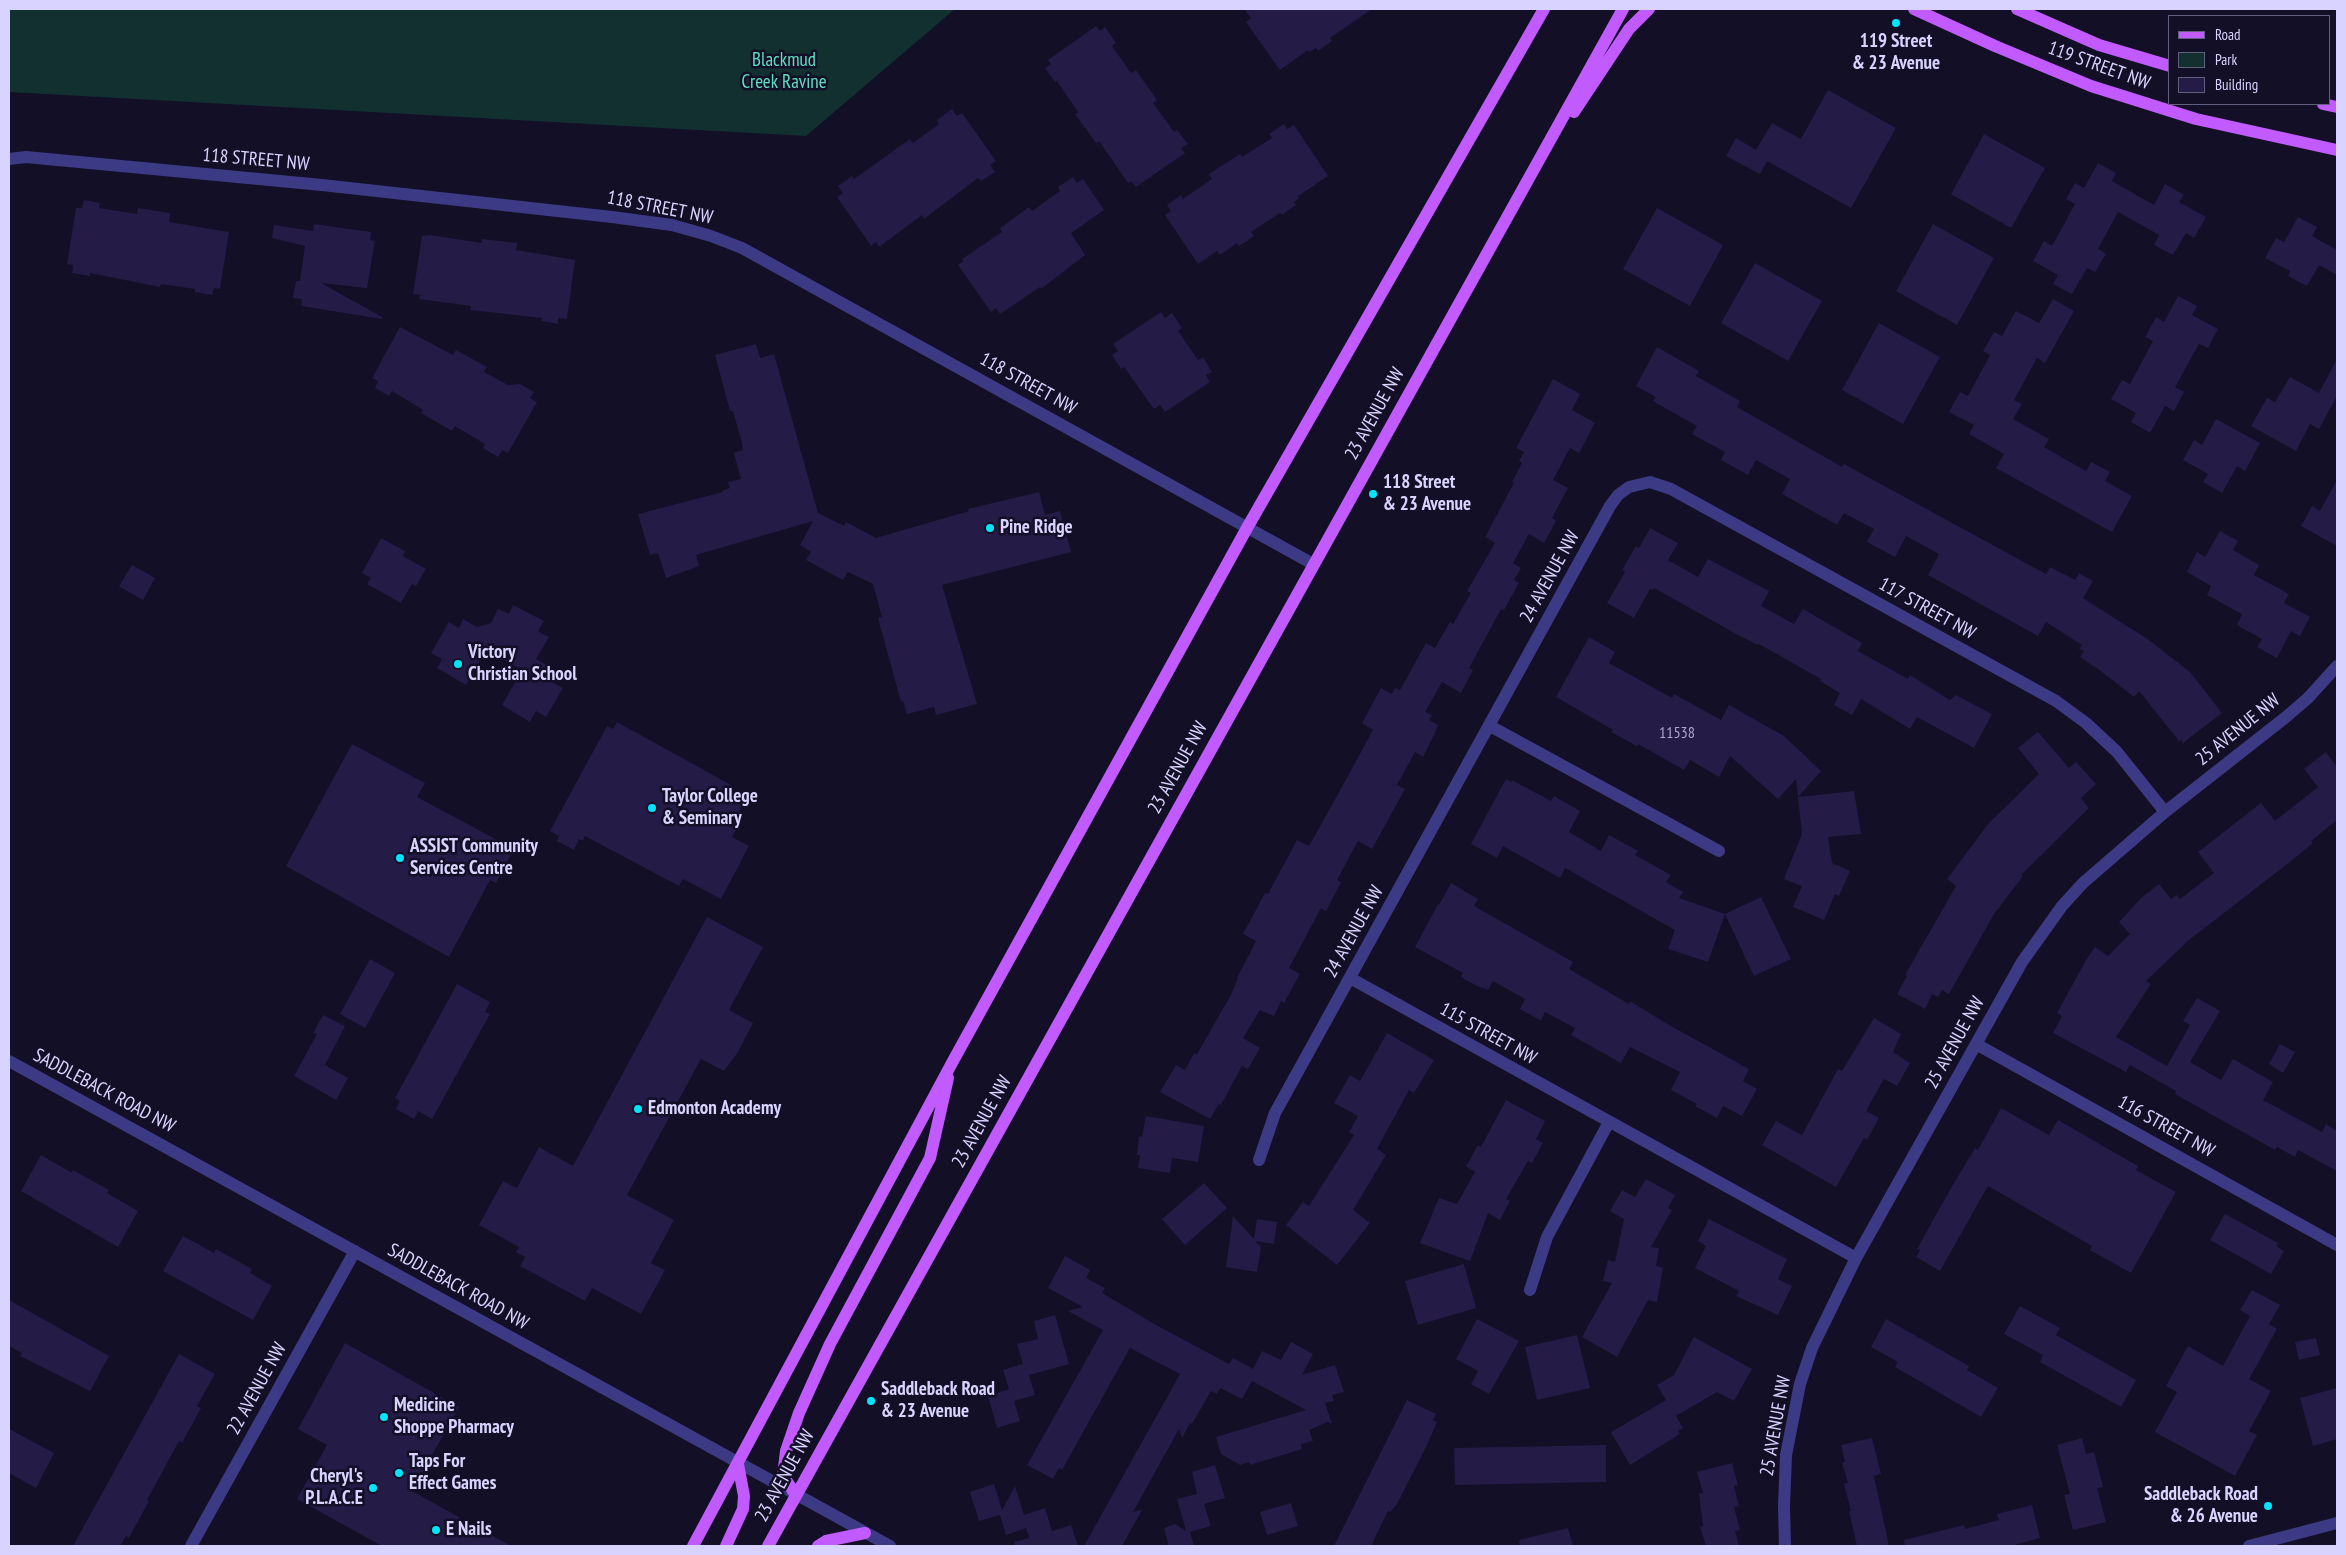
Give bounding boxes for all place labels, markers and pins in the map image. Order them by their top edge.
marker: 119 Street & 23 Avenue [1890,17,1902,29]
place label: 119 Street & 23 Avenue [1852,31,1940,75]
place label: 118 Street & 23 Avenue [1383,472,1471,516]
marker: 118 Street & 23 Avenue [1367,488,1379,500]
place label: Pine Ridge [1000,517,1073,539]
marker: Pine Ridge [984,522,996,534]
place label: Victory Christian School [468,642,577,686]
marker: Victory Christian School [452,658,464,670]
place label: Taylor College & Seminary [662,786,758,830]
marker: Taylor College & Seminary [646,802,658,814]
place label: ASSIST Community Services Centre [410,836,538,880]
marker: ASSIST Community Services Centre [394,852,406,864]
place label: Edmonton Academy [648,1098,781,1120]
marker: Edmonton Academy [632,1103,644,1115]
place label: Saddleback Road & 23 Avenue [881,1379,995,1423]
place label: Medicine Shoppe Pharmacy [394,1395,514,1439]
marker: Saddleback Road & 23 Avenue [865,1395,877,1407]
marker: Medicine Shoppe Pharmacy [378,1411,390,1423]
place label: Taps For Effect Games [409,1451,496,1495]
place label: Cheryl's P.L.A.C.E [305,1466,363,1510]
marker: Taps For Effect Games [393,1467,405,1479]
marker: Cheryl's P.L.A.C.E [367,1482,379,1494]
place label: Saddleback Road & 26 Avenue [2144,1484,2258,1528]
marker: Saddleback Road & 26 Avenue [2262,1500,2274,1512]
place label: E Nails [446,1519,492,1541]
marker: E Nails [430,1524,442,1536]

